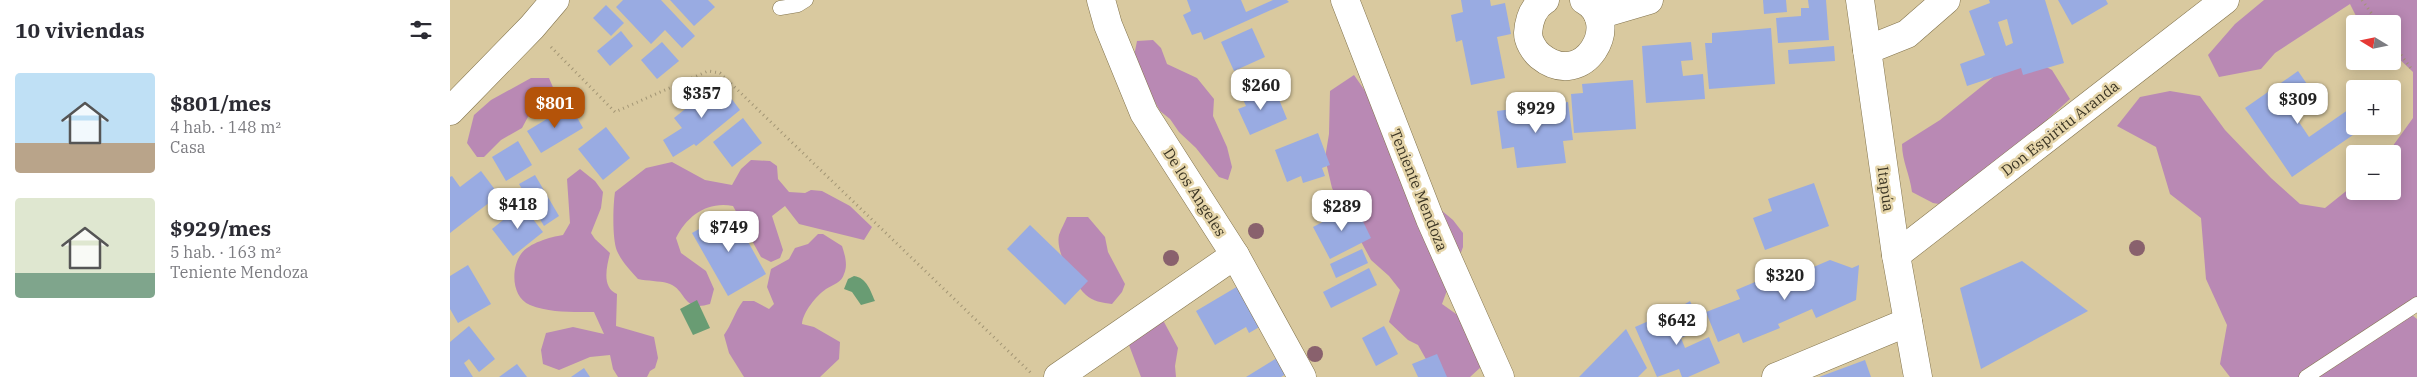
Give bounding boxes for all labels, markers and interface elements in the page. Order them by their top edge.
north arrow [2346,15,2401,70]
map controls [2346,15,2401,200]
text: 10 viviendas [15,16,145,44]
icon: filters [407,16,435,44]
pin: $260 [1231,68,1291,111]
text: $260 [1242,75,1280,95]
pin: $357 [672,76,732,119]
street label: Don Espiritu Aranda [1997,76,2123,180]
button: + [2346,80,2401,135]
pin: $309 [2268,82,2328,125]
text: $357 [683,83,721,103]
pin: $801 [525,86,585,129]
text: $801/mes [170,89,271,117]
text: $309 [2279,89,2317,109]
pin: $929 [1506,92,1566,134]
icon: home [55,93,115,153]
text: $801 [536,93,574,113]
text: $929 [1517,98,1555,118]
text: 4 hab. · 148 m² [170,117,281,137]
street label: Teniente Mendoza [1386,126,1452,254]
text: Casa [170,137,206,157]
street label: De los Angeles [1159,144,1231,240]
button: − [2346,145,2401,200]
street label: Itapúa [1873,165,1899,213]
pin: $418 [488,188,548,230]
pin: $289 [1312,190,1372,232]
text: $418 [499,194,537,214]
text: $289 [1323,196,1361,216]
pin: $749 [699,210,759,253]
text: $929/mes [170,214,271,242]
text: $749 [710,217,748,237]
icon: home [55,218,115,278]
text: 5 hab. · 163 m² [170,242,281,262]
pin: $320 [1755,258,1815,301]
text: Teniente Mendoza [170,262,309,282]
text: $320 [1766,265,1804,285]
pin: $642 [1647,304,1707,346]
text: $642 [1658,310,1696,330]

